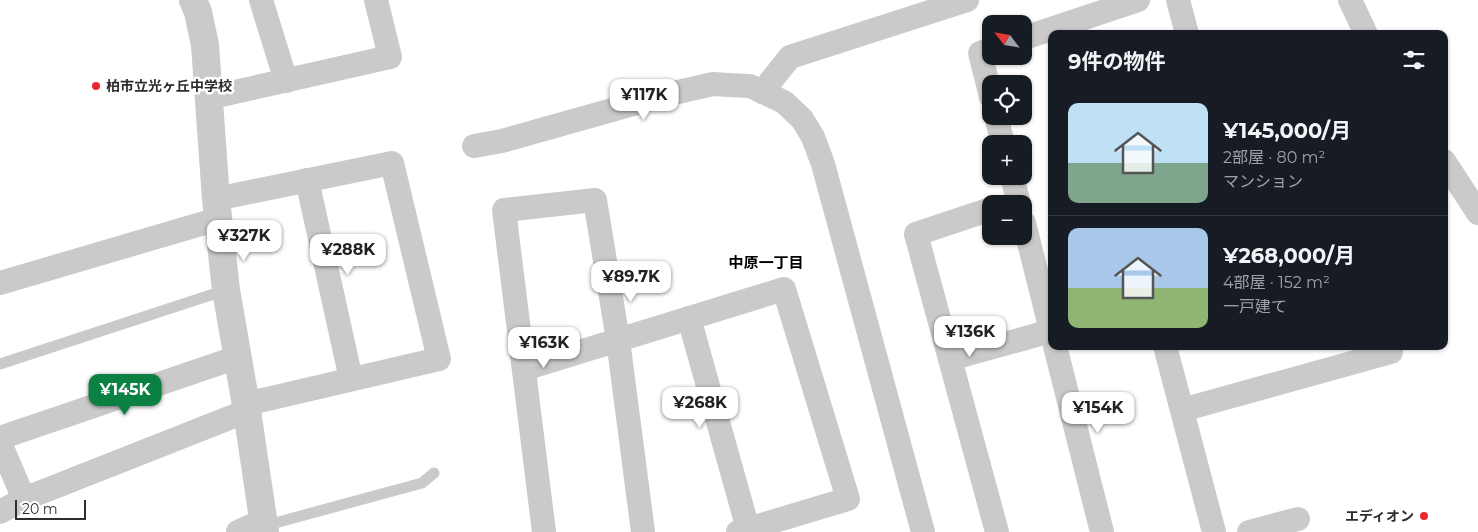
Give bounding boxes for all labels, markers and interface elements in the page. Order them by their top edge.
north arrow [982,15,1032,65]
map controls [982,15,1032,245]
icon: filters [1400,46,1428,74]
text: 9件の物件 [1068,49,1165,74]
button: locate [982,75,1032,125]
place label: 柏市立光ヶ丘中学校 [106,77,232,95]
pin: ¥117K [609,78,679,121]
marker: 柏市立光ヶ丘中学校 [90,80,102,92]
text: ¥117K [621,85,667,104]
text: ¥145,000/月 [1223,118,1351,143]
icon: home [1108,123,1168,183]
button: + [982,135,1032,185]
text: 2部屋 · 80 m² [1223,148,1325,167]
text: マンション [1223,172,1303,191]
button: − [982,195,1032,245]
pin: ¥327K [209,220,279,262]
text: ¥327K [218,226,270,245]
pin: ¥288K [313,234,383,276]
text: ¥288K [321,240,375,259]
text: ¥268,000/月 [1223,243,1355,268]
icon: home [1108,248,1168,308]
district label: 中原一丁目 [728,253,804,272]
pin: ¥89.7K [590,260,672,303]
text: ¥89.7K [602,267,660,286]
text: 4部屋 · 152 m² [1223,273,1330,292]
text: 一戸建て [1223,297,1287,316]
pin: ¥136K [935,316,1005,358]
text: ¥136K [945,322,995,341]
pin: ¥163K [509,326,579,369]
text: ¥163K [519,333,569,352]
pin: ¥145K [90,374,160,416]
text: ¥145K [100,380,150,399]
pin: ¥268K [665,386,735,429]
pin: ¥154K [1063,392,1133,434]
text: ¥268K [673,393,727,412]
text: ¥154K [1073,398,1123,417]
scale bar [15,497,86,520]
text: 20 m [22,500,58,518]
place label: エディオン [1345,507,1414,525]
marker: エディオン [1418,510,1430,522]

